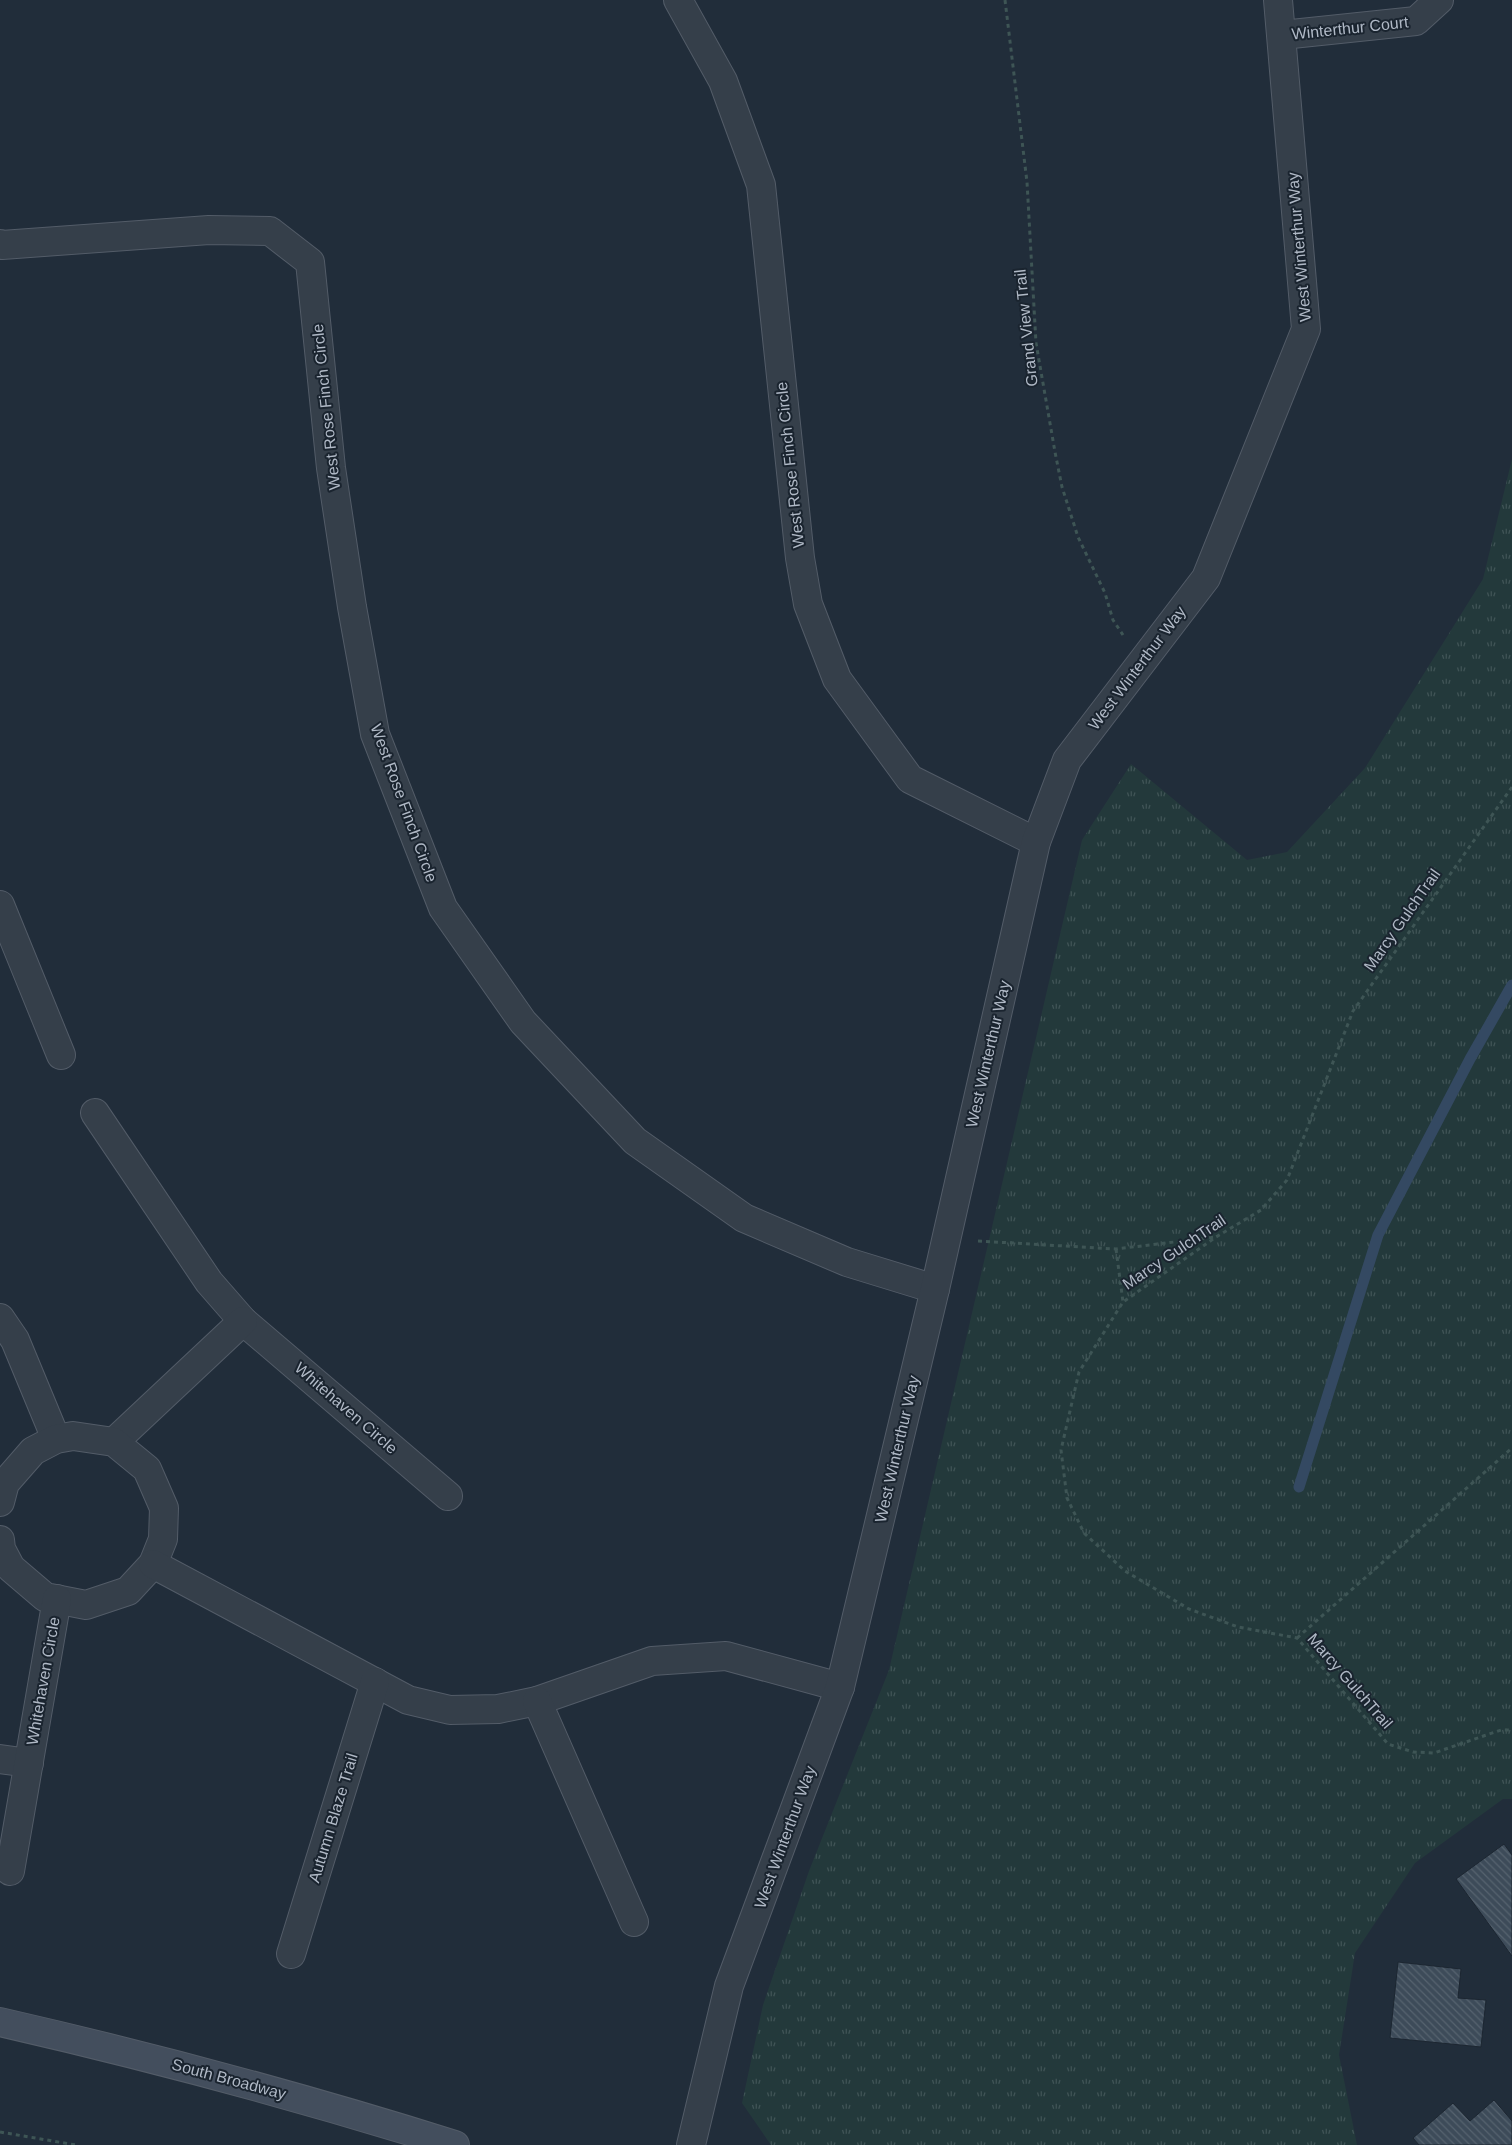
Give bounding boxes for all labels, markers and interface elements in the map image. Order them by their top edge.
street label: Winterthur Court [1291,13,1410,43]
street label: West Winterthur Way [1284,171,1314,323]
street label: Grand View Trail [1011,268,1041,388]
street label: West Rose Finch Circle [309,323,343,491]
street label: West Rose Finch Circle [773,381,807,549]
street label: West Winterthur Way [1085,603,1189,733]
street label: West Rose Finch Circle [367,722,441,884]
street label: Marcy GulchTrail [1361,866,1443,974]
street label: West Winterthur Way [963,979,1013,1129]
street label: Marcy GulchTrail [1119,1211,1229,1293]
street label: Whitehaven Circle [291,1359,401,1457]
street label: West Winterthur Way [872,1374,922,1524]
street label: Whitehaven Circle [23,1615,63,1746]
street label: Marcy GulchTrail [1304,1630,1396,1732]
street label: Autumn Blaze Trail [305,1751,361,1885]
street label: West Winterthur Way [751,1763,819,1911]
street label: South Broadway [170,2056,288,2102]

